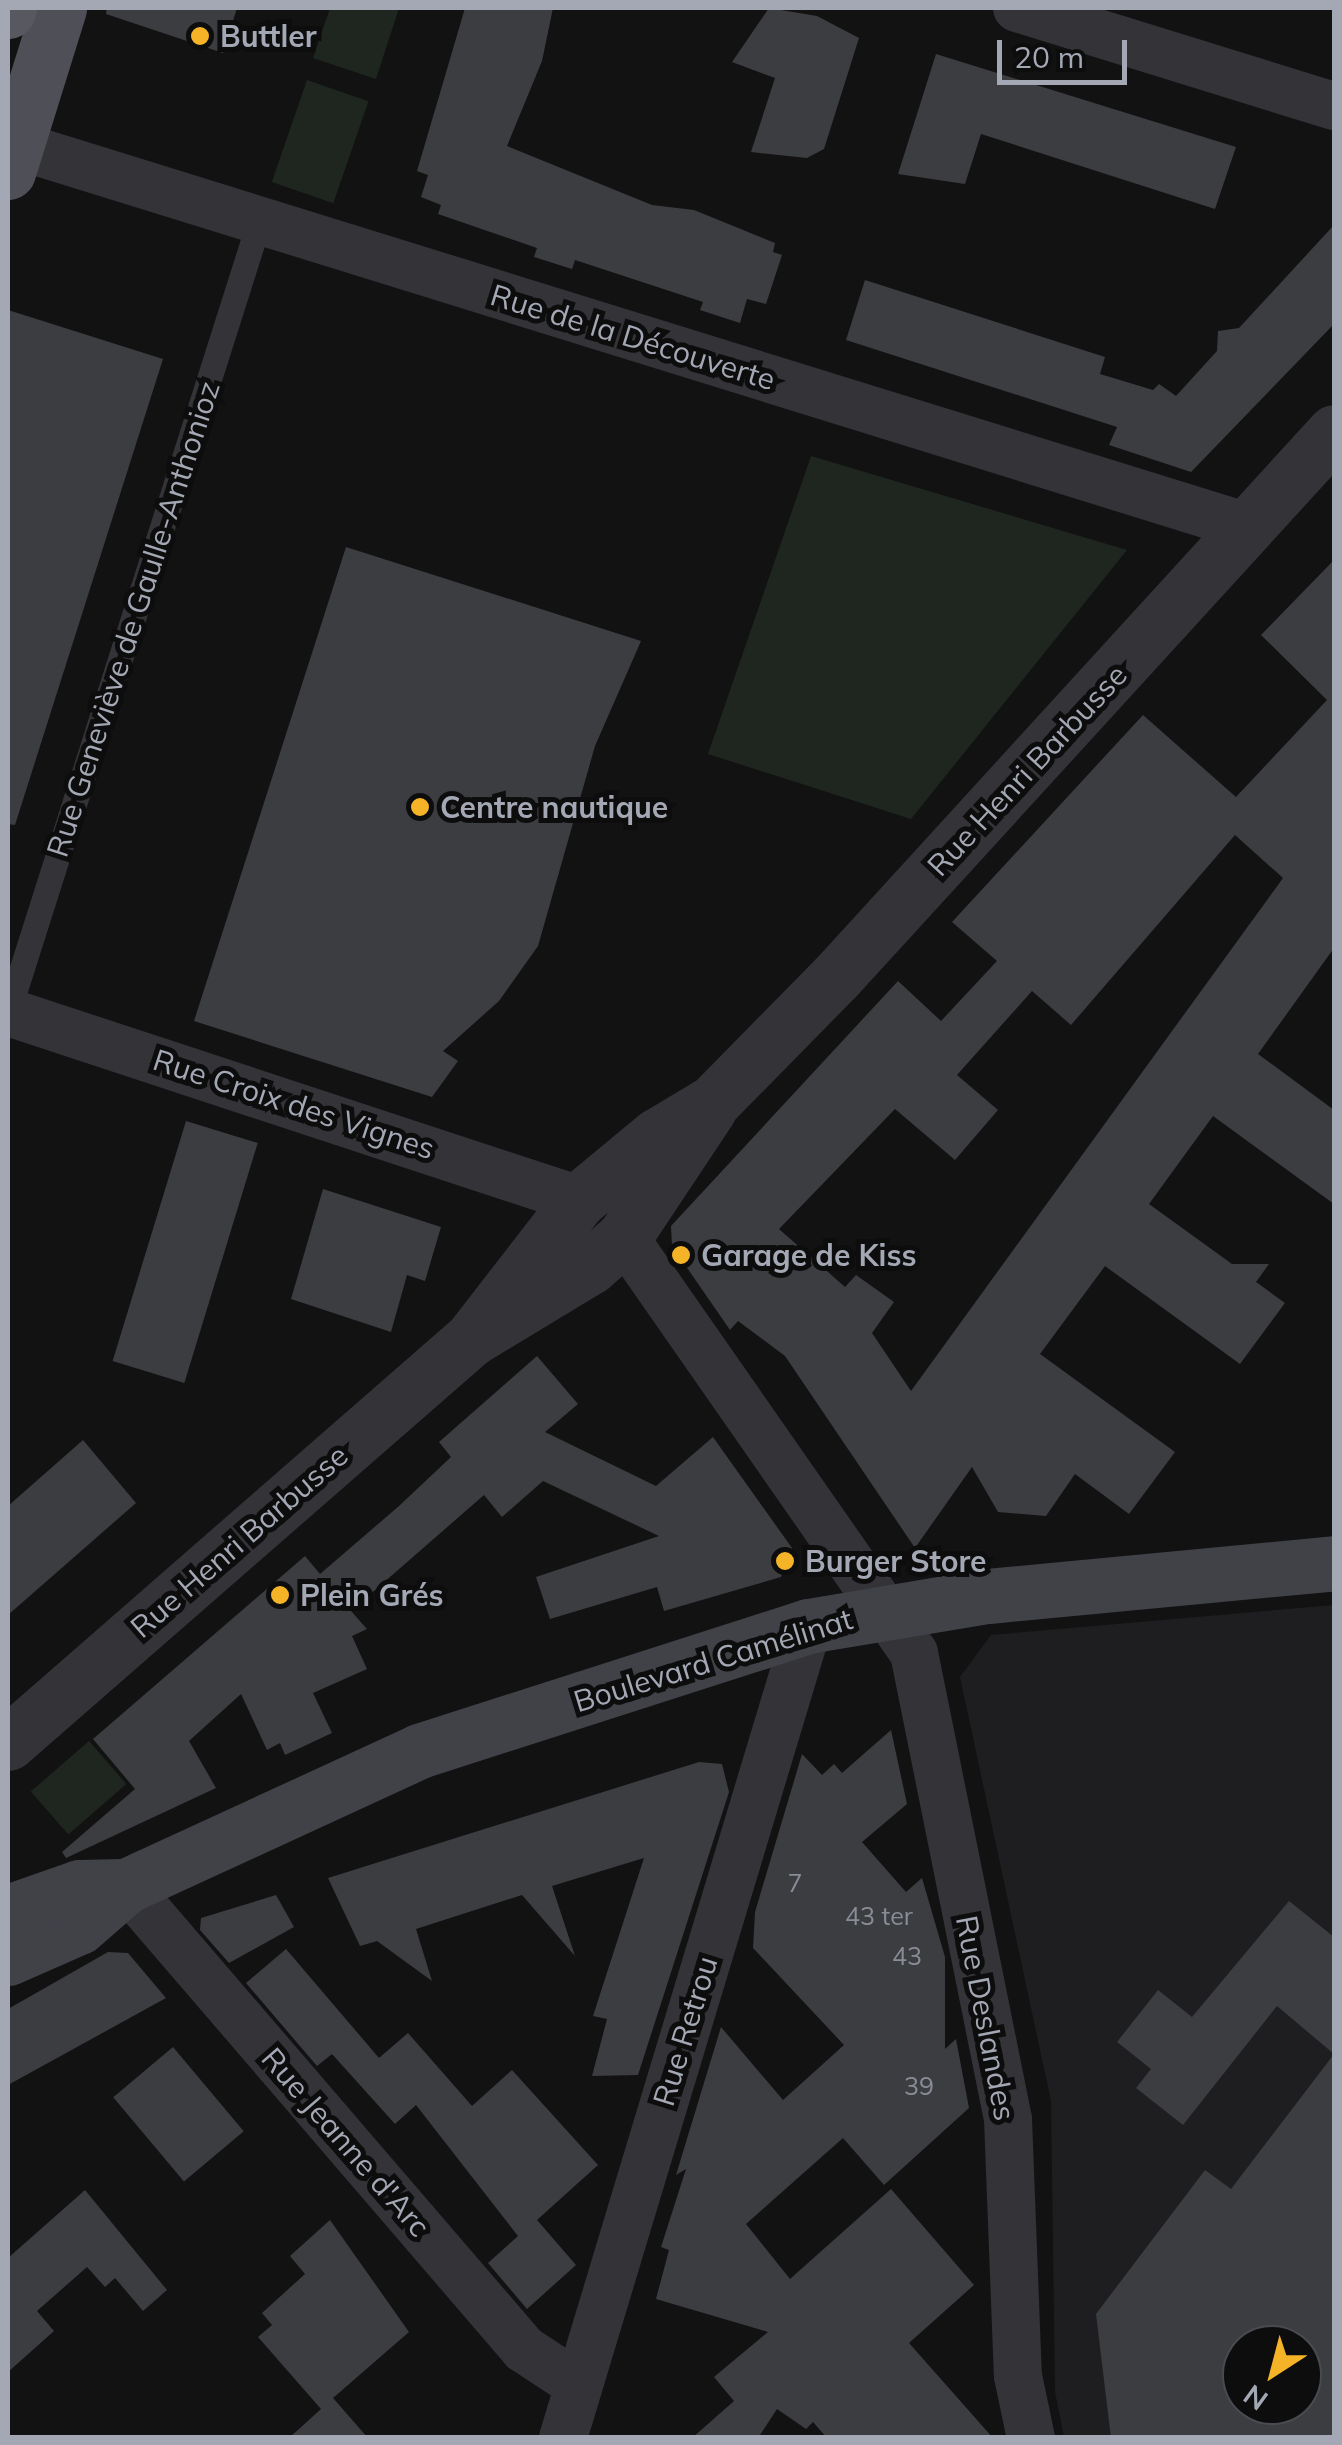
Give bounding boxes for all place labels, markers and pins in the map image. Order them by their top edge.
place label: Buttler [220,18,317,54]
marker: Buttler [189,25,211,47]
place label: Centre nautique [440,789,668,825]
marker: Centre nautique [409,796,431,818]
place label: Garage de Kiss [701,1237,916,1273]
marker: Garage de Kiss [670,1244,692,1266]
place label: Burger Store [805,1543,986,1579]
marker: Burger Store [774,1550,796,1572]
place label: Plein Grés [300,1577,444,1613]
marker: Plein Grés [269,1584,291,1606]

